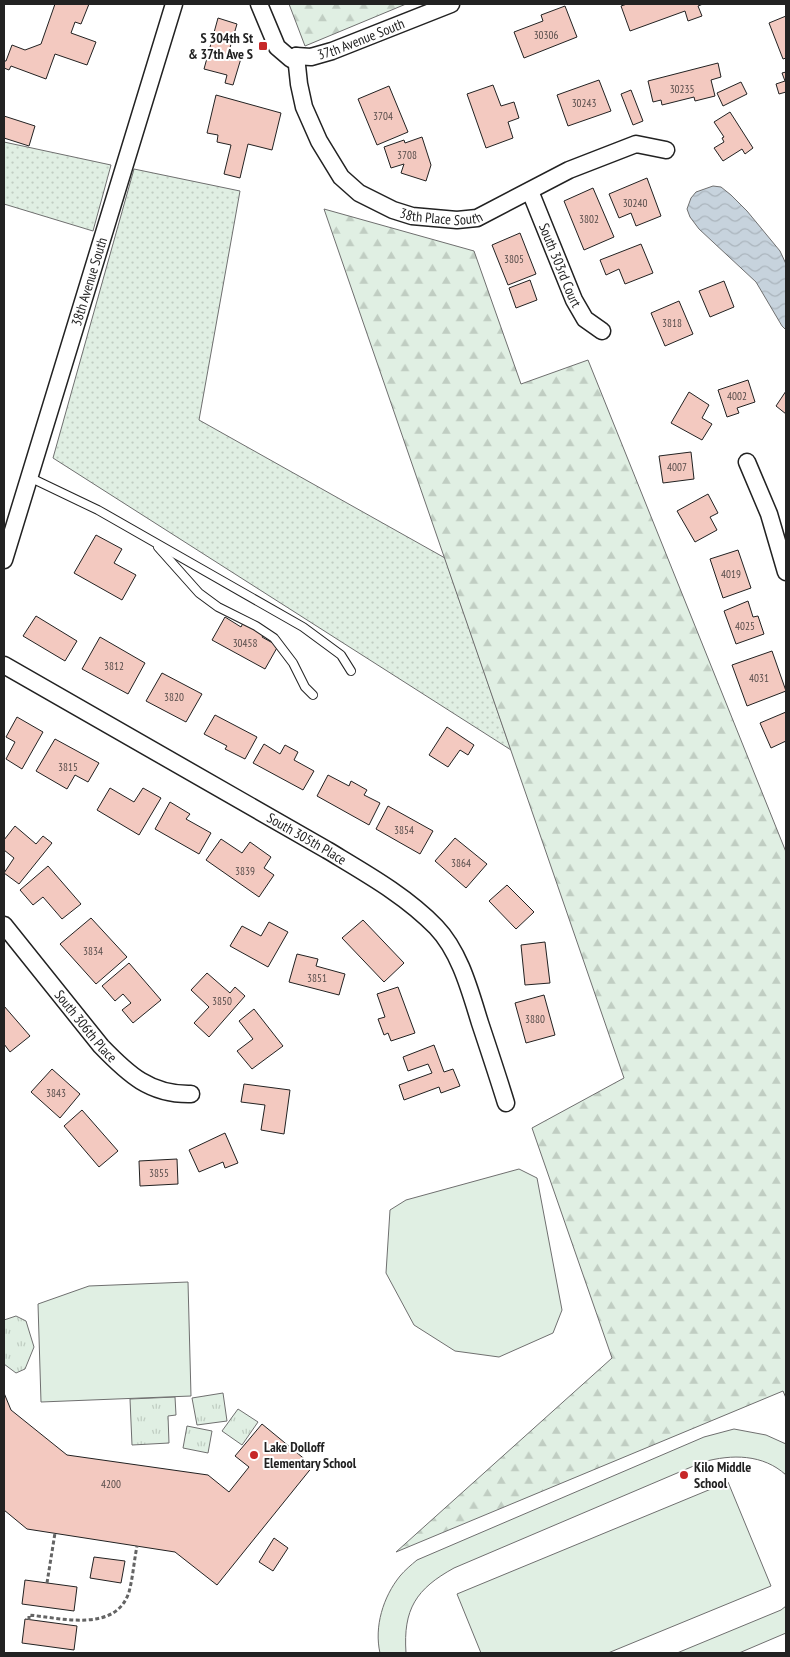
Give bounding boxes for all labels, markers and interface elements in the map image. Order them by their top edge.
street label: 37th Avenue South [315,14,407,64]
house number: 30306 [534,28,558,42]
place label: S 304th St & 37th Ave S [188,29,253,63]
marker: S 304th St & 37th Ave S [257,40,269,52]
house number: 30235 [670,82,694,96]
house number: 30243 [572,96,596,110]
house number: 3704 [373,109,393,123]
house number: 3708 [397,148,417,162]
house number: 30240 [623,196,647,210]
street label: 38th Place South [398,204,486,229]
house number: 3802 [579,212,599,226]
street label: South 303rd Court [535,220,585,311]
street label: 38th Avenue South [67,235,111,328]
house number: 3805 [504,252,524,266]
house number: 3818 [662,316,682,330]
house number: 4002 [727,389,747,403]
house number: 4007 [667,460,687,474]
house number: 4019 [721,567,741,581]
house number: 4025 [735,619,755,633]
house number: 30458 [233,636,257,650]
house number: 3812 [104,659,124,673]
house number: 4031 [749,671,769,685]
house number: 3820 [164,690,184,704]
house number: 3815 [58,760,78,774]
street label: South 305th Place [264,809,350,869]
house number: 3854 [394,823,414,837]
house number: 3864 [451,856,471,870]
house number: 3839 [235,864,255,878]
house number: 3834 [83,944,103,958]
house number: 3851 [307,971,327,985]
street label: South 306th Place [51,986,121,1066]
house number: 3850 [212,994,232,1008]
house number: 3880 [525,1012,545,1026]
house number: 3843 [46,1086,66,1100]
house number: 3855 [149,1166,169,1180]
place label: Lake Dolloff Elementary School [264,1438,357,1472]
marker: Lake Dolloff Elementary School [248,1449,260,1461]
place label: Kilo Middle School [694,1458,751,1492]
marker: Kilo Middle School [678,1469,690,1481]
house number: 4200 [101,1477,121,1491]

